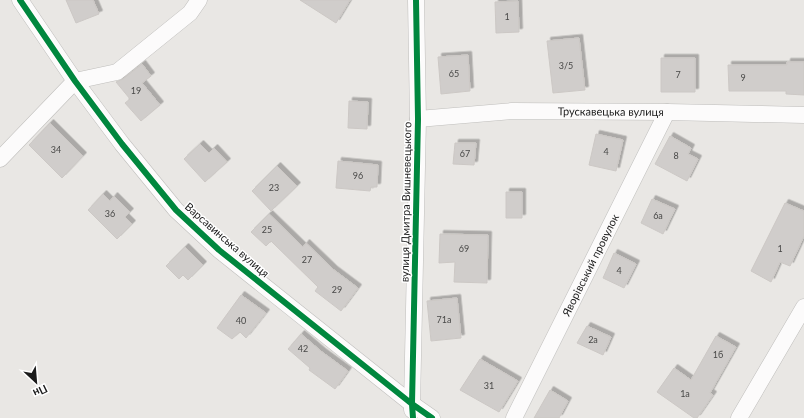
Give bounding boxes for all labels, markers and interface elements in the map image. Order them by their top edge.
house number: 1 [504,11,510,22]
house number: 3/5 [559,60,573,71]
house number: 65 [449,68,459,79]
house number: 7 [675,69,681,80]
house number: 9 [740,72,746,83]
house number: 19 [131,85,141,96]
street label: Трускавецька вулиця [558,104,664,118]
street label: вулиця Дмитра Вишневецького [398,122,413,282]
house number: 34 [51,144,61,155]
house number: 4 [603,146,609,157]
house number: 67 [460,148,470,159]
house number: 8 [673,150,679,161]
house number: 96 [353,170,363,181]
house number: 23 [269,182,279,193]
street label: Варсавинська вулиця [183,200,272,280]
house number: 36 [105,208,115,219]
house number: 6а [653,210,663,221]
street label: Яворівський провулок [559,211,621,319]
house number: 25 [262,224,272,235]
house number: 69 [459,243,469,254]
house number: 1 [777,243,783,254]
house number: 27 [302,254,312,265]
house number: 4 [616,265,622,276]
house number: 29 [332,284,342,295]
house number: 71а [437,314,451,325]
house number: 40 [236,315,246,326]
house number: 2а [588,334,598,345]
house number: 42 [298,343,308,354]
house number: 1б [713,349,723,360]
north arrow [16,362,56,402]
house number: 31 [484,380,494,391]
text: Пн [31,382,50,400]
house number: 1а [680,388,690,399]

